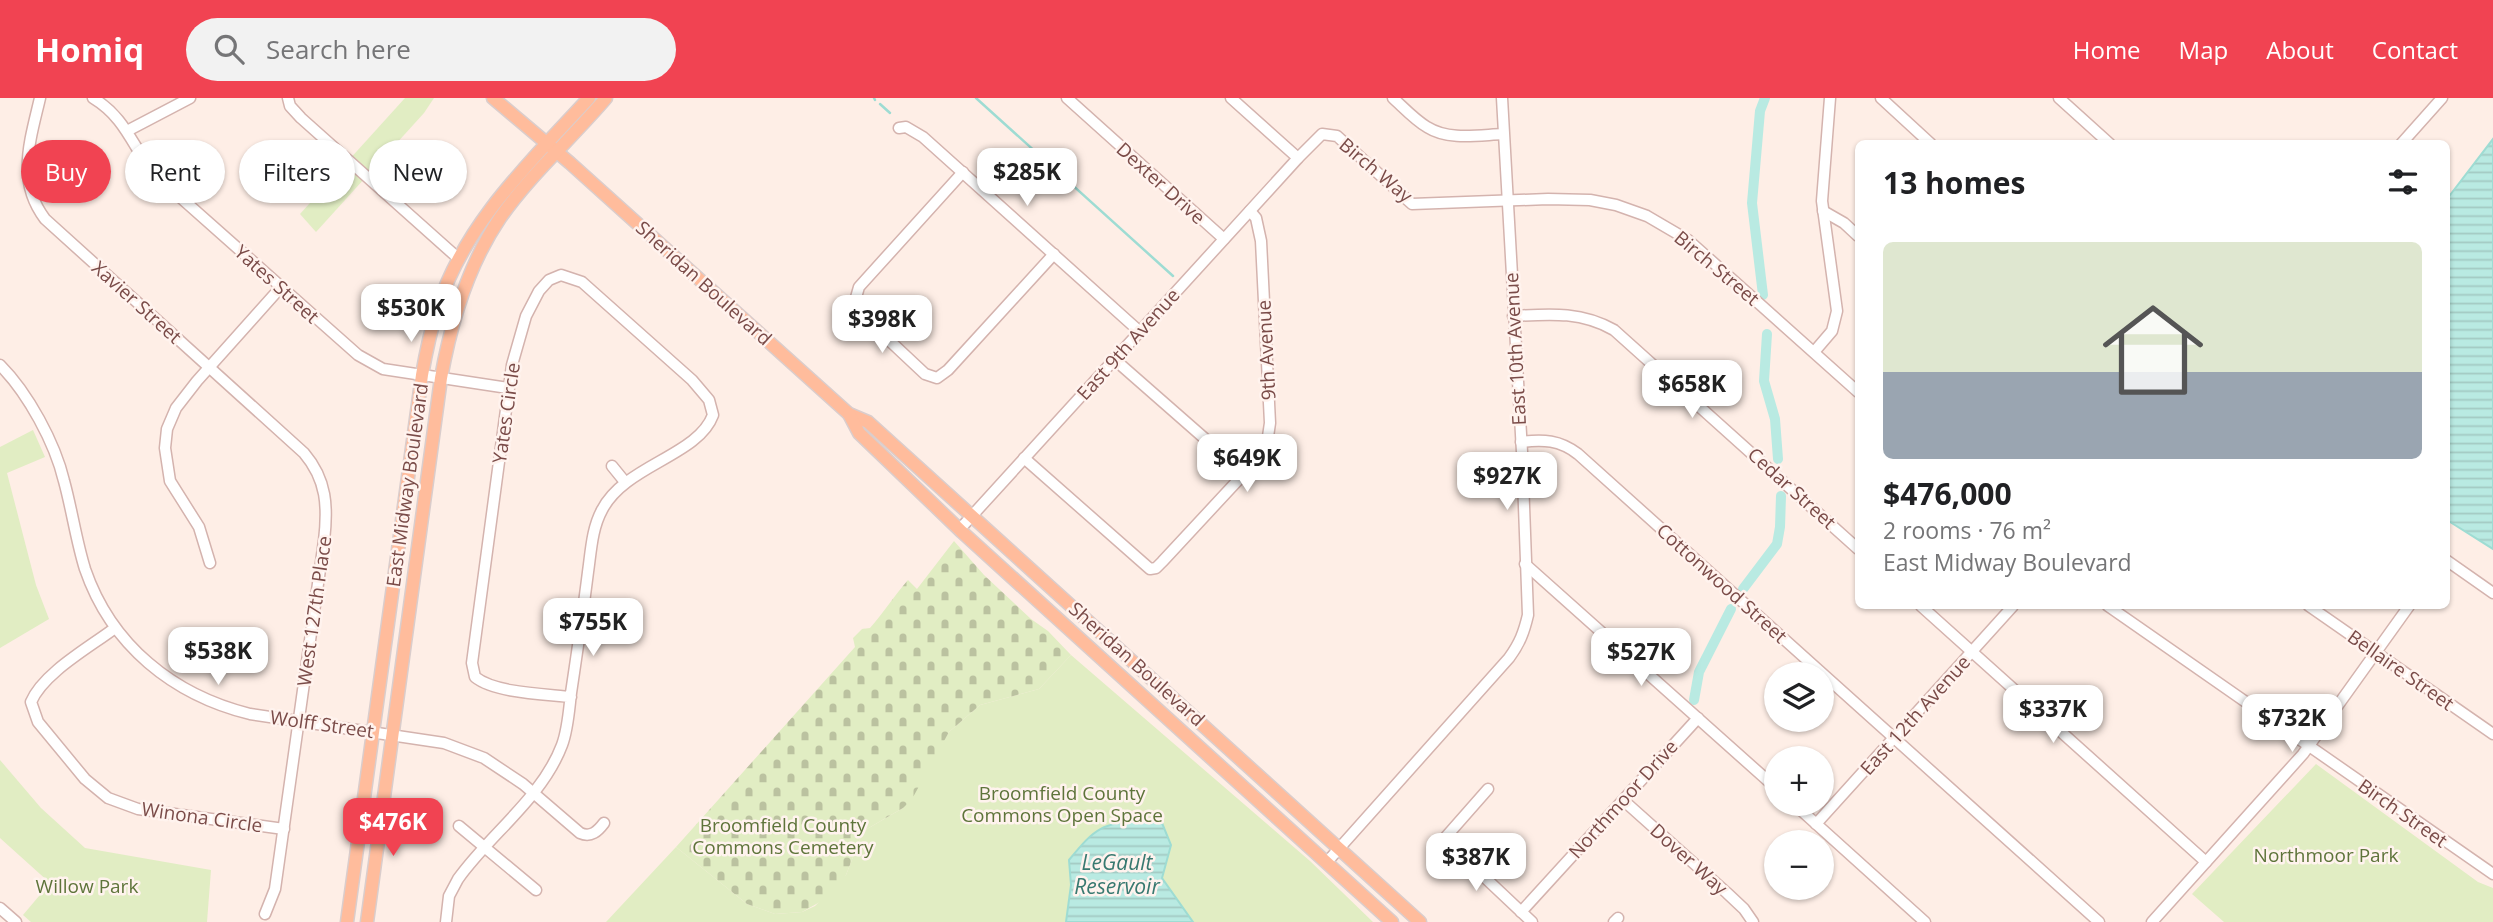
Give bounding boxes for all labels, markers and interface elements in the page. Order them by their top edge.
search box [186,18,676,81]
text: Homiq [35,27,144,72]
icon: search [210,30,248,68]
text: Search here [266,31,411,67]
text: Home [2073,33,2141,66]
text: Map [2179,33,2228,66]
text: About [2266,33,2334,66]
text: Contact [2372,33,2458,66]
street label: Birch Way [1334,132,1418,209]
street label: Dexter Drive [1111,136,1211,230]
chip: Buy [21,140,111,203]
chip: Rent [125,140,225,203]
chip: Filters [239,140,355,203]
chip: New [369,140,467,203]
pin: $285K [978,148,1076,208]
text: $285K [993,155,1061,187]
text: 13 homes [1883,162,2026,203]
icon: filters [2384,163,2422,201]
street label: Sheridan Boulevard [631,215,777,351]
street label: Birch Street [1669,225,1765,311]
street label: Yates Street [229,239,325,329]
street label: Xavier Street [87,255,188,349]
street label: East 10th Avenue [1498,272,1532,426]
street label: East 9th Avenue [1071,282,1185,406]
pin: $530K [362,285,460,344]
icon: home [2090,287,2216,413]
text: $530K [377,291,445,323]
pin: $398K [833,296,931,355]
street label: 9th Avenue [1250,299,1282,401]
text: $398K [848,302,916,334]
pin: $658K [1643,360,1741,420]
street label: Yates Circle [486,361,526,465]
text: $658K [1658,367,1726,399]
street label: East Midway Boulevard [380,381,434,589]
pin: $649K [1198,434,1296,494]
text: $649K [1213,441,1281,473]
street label: Cedar Street [1742,441,1842,535]
pin: $927K [1458,452,1556,512]
text: $927K [1473,459,1541,491]
text: $476,000 [1883,473,2012,514]
text: 2 rooms · 76 m² [1883,514,2051,546]
street label: Cottonwood Street [1651,517,1793,649]
street label: West 127th Place [291,534,337,688]
text: East Midway Boulevard [1883,546,2132,578]
street label: Sheridan Boulevard [1064,596,1210,732]
pin: $755K [544,598,642,658]
text: $755K [559,605,627,637]
street label: Bellaire Street [2343,624,2460,716]
pin: $538K [169,628,267,687]
pin: $527K [1592,628,1690,688]
text: $538K [184,634,252,666]
text: $527K [1607,635,1675,667]
street label: East 12th Avenue [1854,649,1976,781]
map controls [1764,662,1834,900]
button: layers [1764,662,1834,732]
pin: $337K [2004,686,2102,745]
text: $337K [2019,692,2087,724]
pin: $732K [2243,694,2341,754]
text: $732K [2258,701,2326,733]
street label: Wolff Street [268,704,376,744]
street label: Northmoor Drive [1563,734,1683,864]
button: + [1764,746,1834,816]
street label: Birch Street [2353,773,2453,853]
park label: Broomfield County Commons Open Space [961,780,1163,828]
street label: Winona Circle [140,796,264,838]
pin: $476K [344,798,442,858]
text: $476K [359,805,427,837]
park label: Broomfield County Commons Cemetery [692,812,874,860]
street label: Dover Way [1645,817,1734,901]
button: − [1764,830,1834,900]
pin: $387K [1427,834,1525,893]
text: $387K [1442,840,1510,872]
park label: Northmoor Park [2254,842,2398,868]
water label: LeGault Reservoir [1074,848,1160,900]
park label: Willow Park [36,873,138,899]

